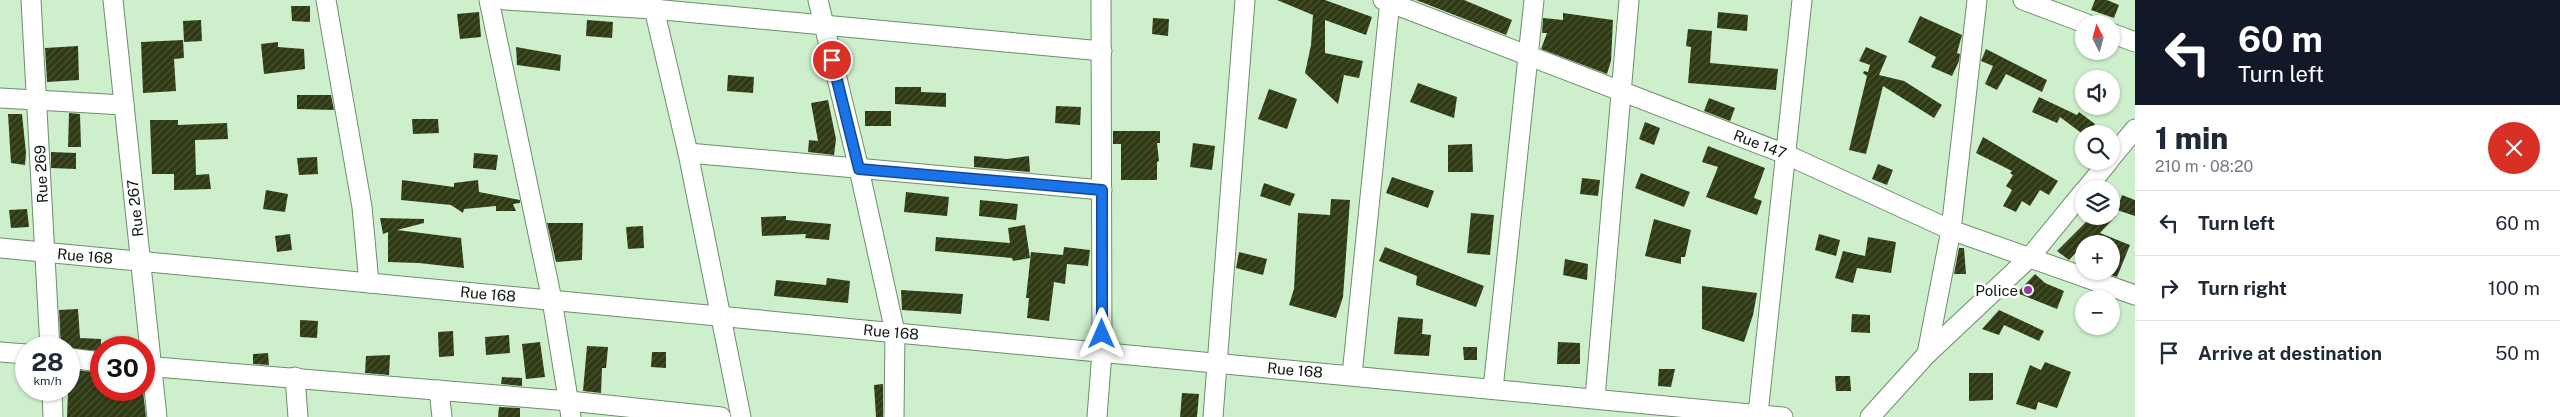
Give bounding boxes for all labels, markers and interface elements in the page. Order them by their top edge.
north arrow [2075,15,2120,60]
map controls [2075,15,2120,335]
text: 60 m [2238,19,2323,60]
icon: left [2155,20,2220,85]
pin [811,39,853,81]
icon: arrive [818,46,846,74]
text: Turn left [2238,61,2324,87]
button: sound [2075,70,2120,115]
text: 1 min [2155,120,2228,156]
button: close [2488,122,2540,174]
button: search [2075,125,2120,170]
street label: Rue 147 [1731,126,1789,162]
street label: Rue 269 [31,144,51,204]
text: 210 m · 08:20 [2155,157,2253,176]
street label: Rue 267 [124,178,146,238]
button: layers [2075,180,2120,225]
icon: left [2155,209,2183,237]
text: Turn left [2198,212,2275,234]
text: 60 m [2496,212,2540,234]
button: + [2075,235,2120,280]
street label: Rue 168 [56,245,114,267]
icon: right [2155,274,2183,302]
text: Turn right [2198,277,2287,299]
text: 100 m [2488,277,2540,299]
place label: Police [1975,282,2018,299]
street label: Rue 168 [459,283,517,305]
marker: Police [2022,284,2034,296]
button: − [2075,290,2120,335]
position arrow [1075,307,1127,359]
street label: Rue 168 [862,321,920,343]
speed limit sign: 30 [90,336,155,401]
icon: arrive [2155,339,2183,367]
text: Arrive at destination [2198,342,2382,364]
text: 50 m [2495,342,2540,364]
text: 28 [31,347,64,377]
street label: Rue 168 [1266,359,1324,381]
text: km/h [33,374,62,388]

